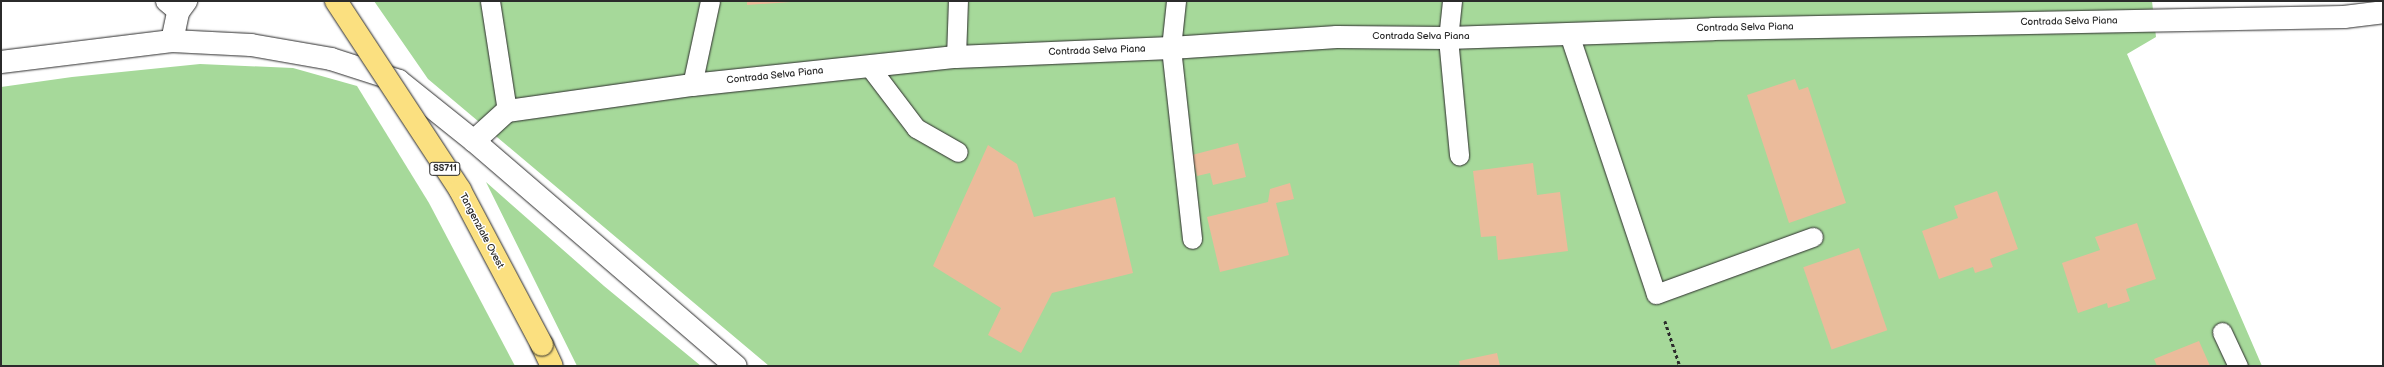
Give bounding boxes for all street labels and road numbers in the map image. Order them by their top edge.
street label: Contrada Selva Piana [2020,15,2118,29]
street label: Contrada Selva Piana [1696,21,1794,35]
street label: Contrada Selva Piana [1372,31,1470,43]
street label: Contrada Selva Piana [1048,43,1146,59]
street label: Contrada Selva Piana [726,65,824,87]
road number: SS711 [429,162,461,176]
street label: Tangenziale Ovest [456,191,506,271]

